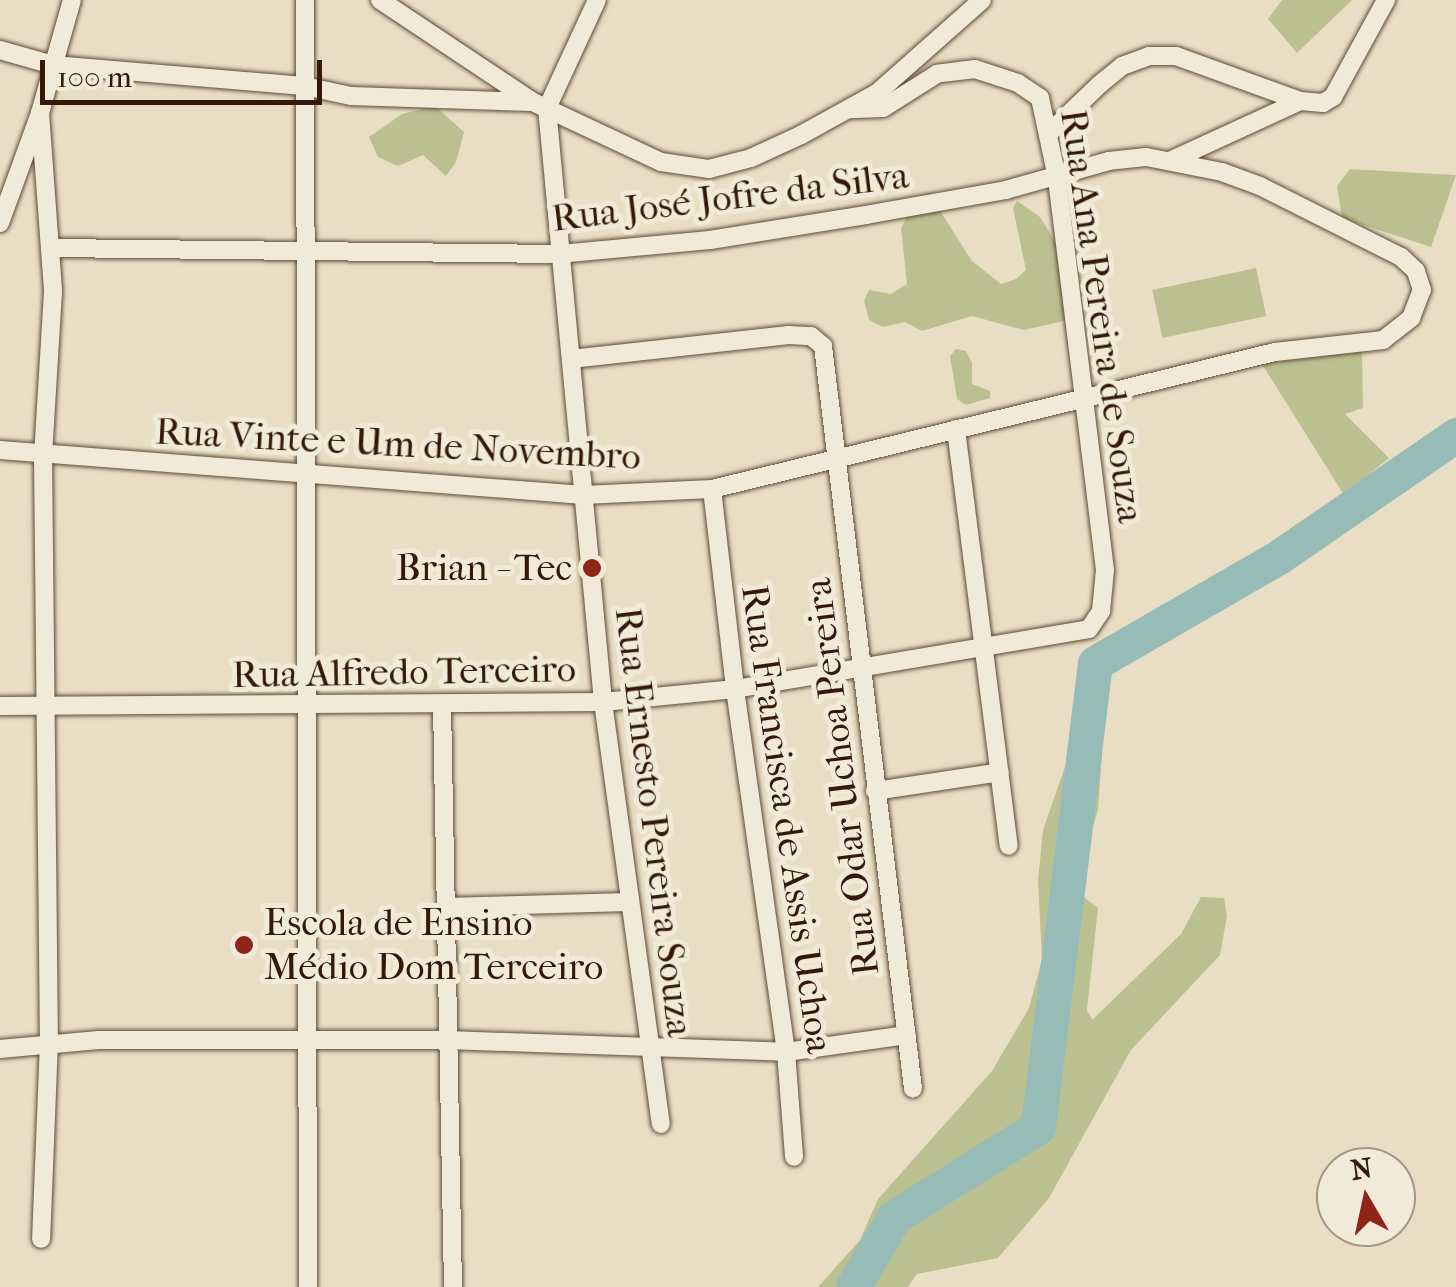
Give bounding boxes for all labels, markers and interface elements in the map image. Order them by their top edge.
scale bar [45,40,328,102]
text: 100 m [57,60,132,95]
street label: Rua Ana Pereira de Souza [1050,106,1154,526]
street label: Rua José Jofre da Silva [549,152,911,242]
street label: Rua Vinte e Um de Novembro [154,409,642,479]
place label: Brian - Tec [396,545,572,591]
marker: Brian - Tec [581,557,603,579]
street label: Rua Odar Uchoa Pereira [795,576,889,978]
street label: Rua Francisca de Assis Uchoa [732,582,842,1056]
street label: Rua Ernesto Pereira Souza [605,605,703,1039]
street label: Rua Alfredo Terceiro [232,646,576,698]
place label: Escola de Ensino Médio Dom Terceiro [264,900,603,989]
marker: Escola de Ensino Médio Dom Terceiro [233,934,255,956]
north arrow [1316,1147,1416,1247]
text: N [1348,1151,1375,1187]

